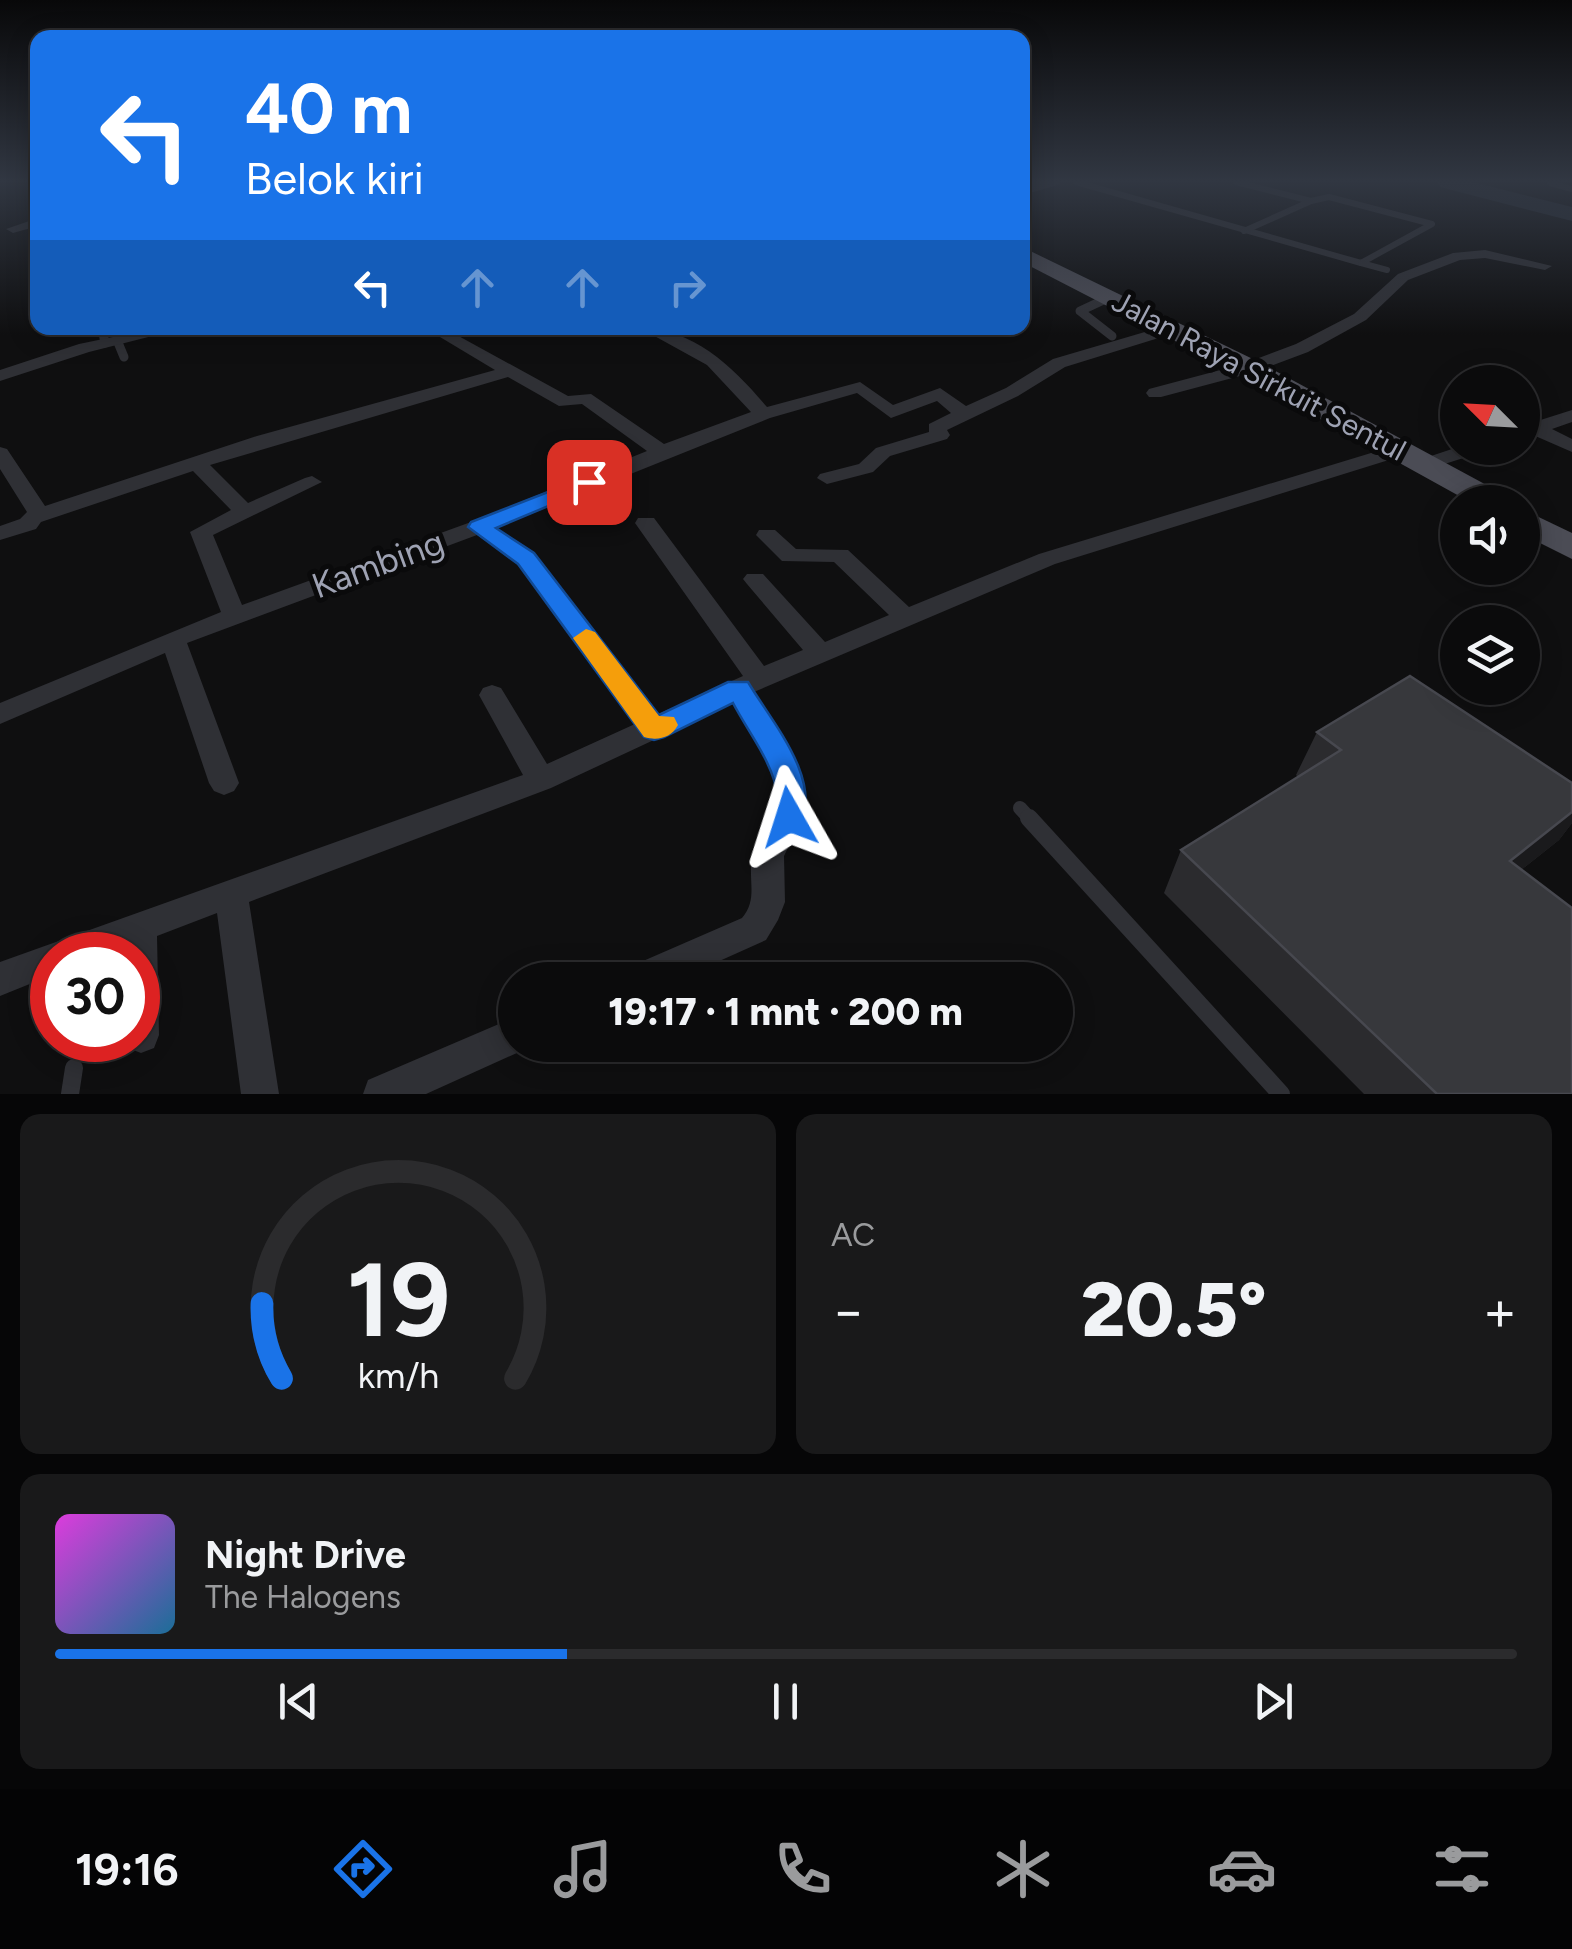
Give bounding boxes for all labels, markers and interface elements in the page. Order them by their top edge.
text: 40 m [245,66,412,151]
icon: left [80,70,210,200]
text: Belok kiri [245,151,424,205]
icon: left [345,260,400,315]
icon: ahead [450,260,505,315]
icon: ahead [555,260,610,315]
icon: right [660,260,715,315]
street label: Jalan Raya Sirkuit Sentul [1106,282,1413,469]
north arrow [1440,365,1540,465]
map controls [1440,365,1540,705]
pin [547,440,632,525]
icon: arrive [562,455,617,510]
button: sound [1440,485,1540,585]
street label: Kambing [306,521,450,607]
button: layers [1440,605,1540,705]
position arrow [737,765,841,869]
speed limit sign: 30 [30,932,160,1062]
text: 19:17 · 1 mnt · 200 m [608,989,963,1035]
text: AC [831,1216,875,1254]
text: 19 [346,1237,450,1362]
text: 20.5° [1081,1265,1267,1355]
text: − [831,1278,865,1344]
text: + [1483,1278,1517,1344]
text: km/h [357,1354,439,1397]
text: Night Drive [205,1532,406,1578]
text: The Halogens [205,1578,401,1616]
icon: previous [271,1674,326,1729]
icon: pause [758,1674,813,1729]
icon: next [1246,1674,1301,1729]
icon: directions [328,1834,398,1904]
icon: music [548,1834,618,1904]
icon: phone [768,1834,838,1904]
icon: climate [988,1834,1058,1904]
icon: car [1207,1834,1277,1904]
icon: filters [1427,1834,1497,1904]
text: 19:16 [75,1842,179,1896]

